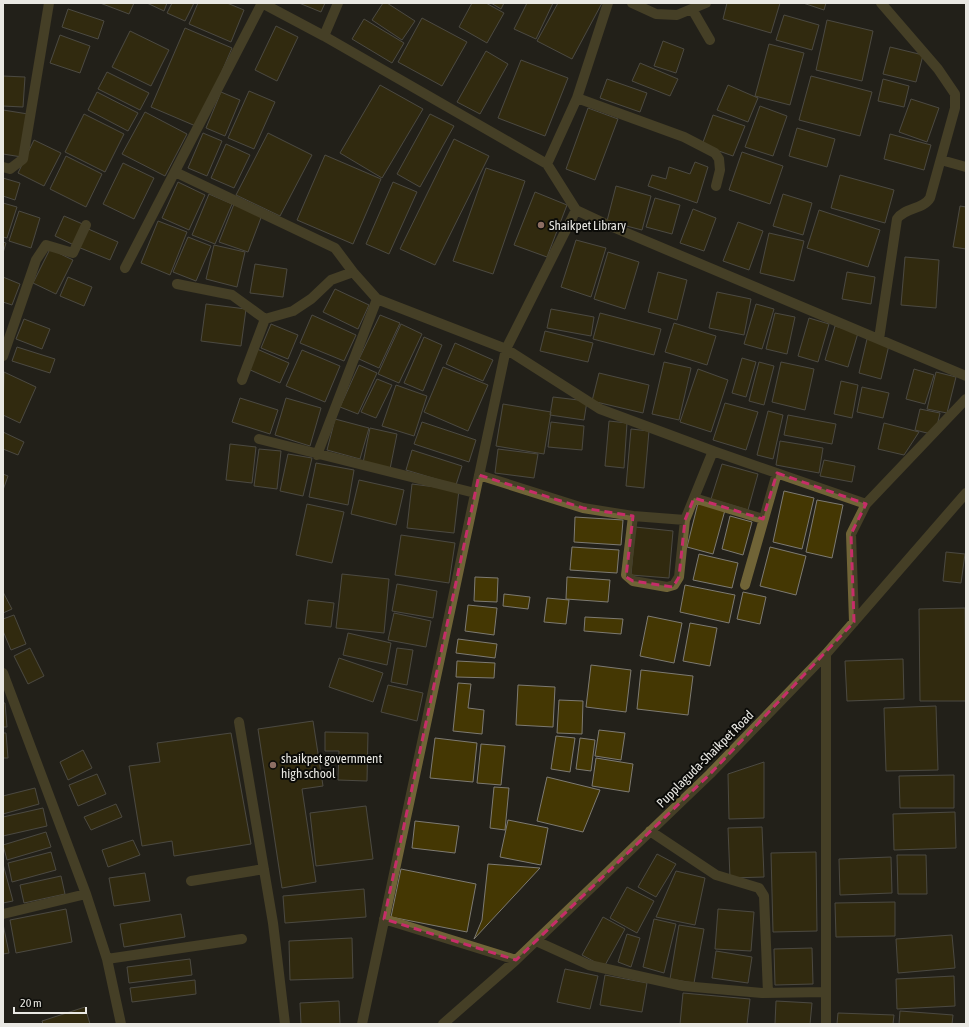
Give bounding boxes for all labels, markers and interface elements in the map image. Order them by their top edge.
place label: Shaikpet Library [549,218,627,233]
marker: Shaikpet Library [536,220,546,230]
street label: Pupplaguda-Shaikpet Road [653,707,757,811]
place label: shaikpet government high school [281,751,382,781]
marker: shaikpet government high school [268,760,278,770]
scale bar [14,989,86,1015]
text: 20 m [20,996,42,1010]

